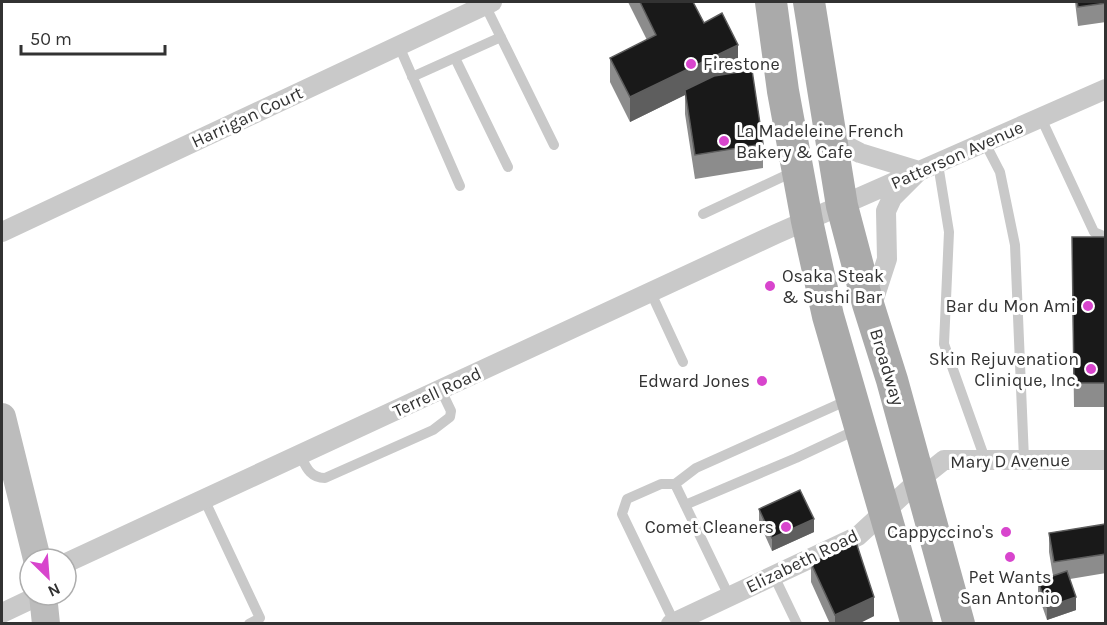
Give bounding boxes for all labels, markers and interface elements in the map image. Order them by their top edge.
scale bar [21,18,165,56]
text: 50 m [30,28,72,50]
place label: Firestone [703,53,780,75]
marker: Firestone [684,57,698,71]
street label: Harrigan Court [188,81,306,152]
street label: Patterson Avenue [887,116,1027,194]
place label: La Madeleine French Bakery & Cafe [736,120,904,163]
marker: La Madeleine French Bakery & Cafe [717,134,731,148]
place label: Osaka Steak & Sushi Bar [782,265,884,308]
marker: Osaka Steak & Sushi Bar [763,279,777,293]
place label: Bar du Mon Ami [946,295,1076,317]
marker: Bar du Mon Ami [1081,299,1095,313]
street label: Broadway [865,326,909,409]
place label: Skin Rejuvenation Clinique, Inc. [929,348,1079,391]
street label: Terrell Road [389,362,485,422]
marker: Skin Rejuvenation Clinique, Inc. [1084,362,1098,376]
place label: Edward Jones [638,370,750,392]
marker: Edward Jones [755,374,769,388]
street label: Mary D Avenue [950,449,1070,473]
place label: Comet Cleaners [645,516,774,538]
marker: Comet Cleaners [779,520,793,534]
place label: Cappyccino's [887,521,994,543]
street label: Elizabeth Road [742,524,862,598]
marker: Cappyccino's [999,525,1013,539]
north arrow [18,547,78,607]
marker: Pet Wants San Antonio [1003,550,1017,564]
place label: Pet Wants San Antonio [960,566,1060,609]
text: N [45,579,63,601]

